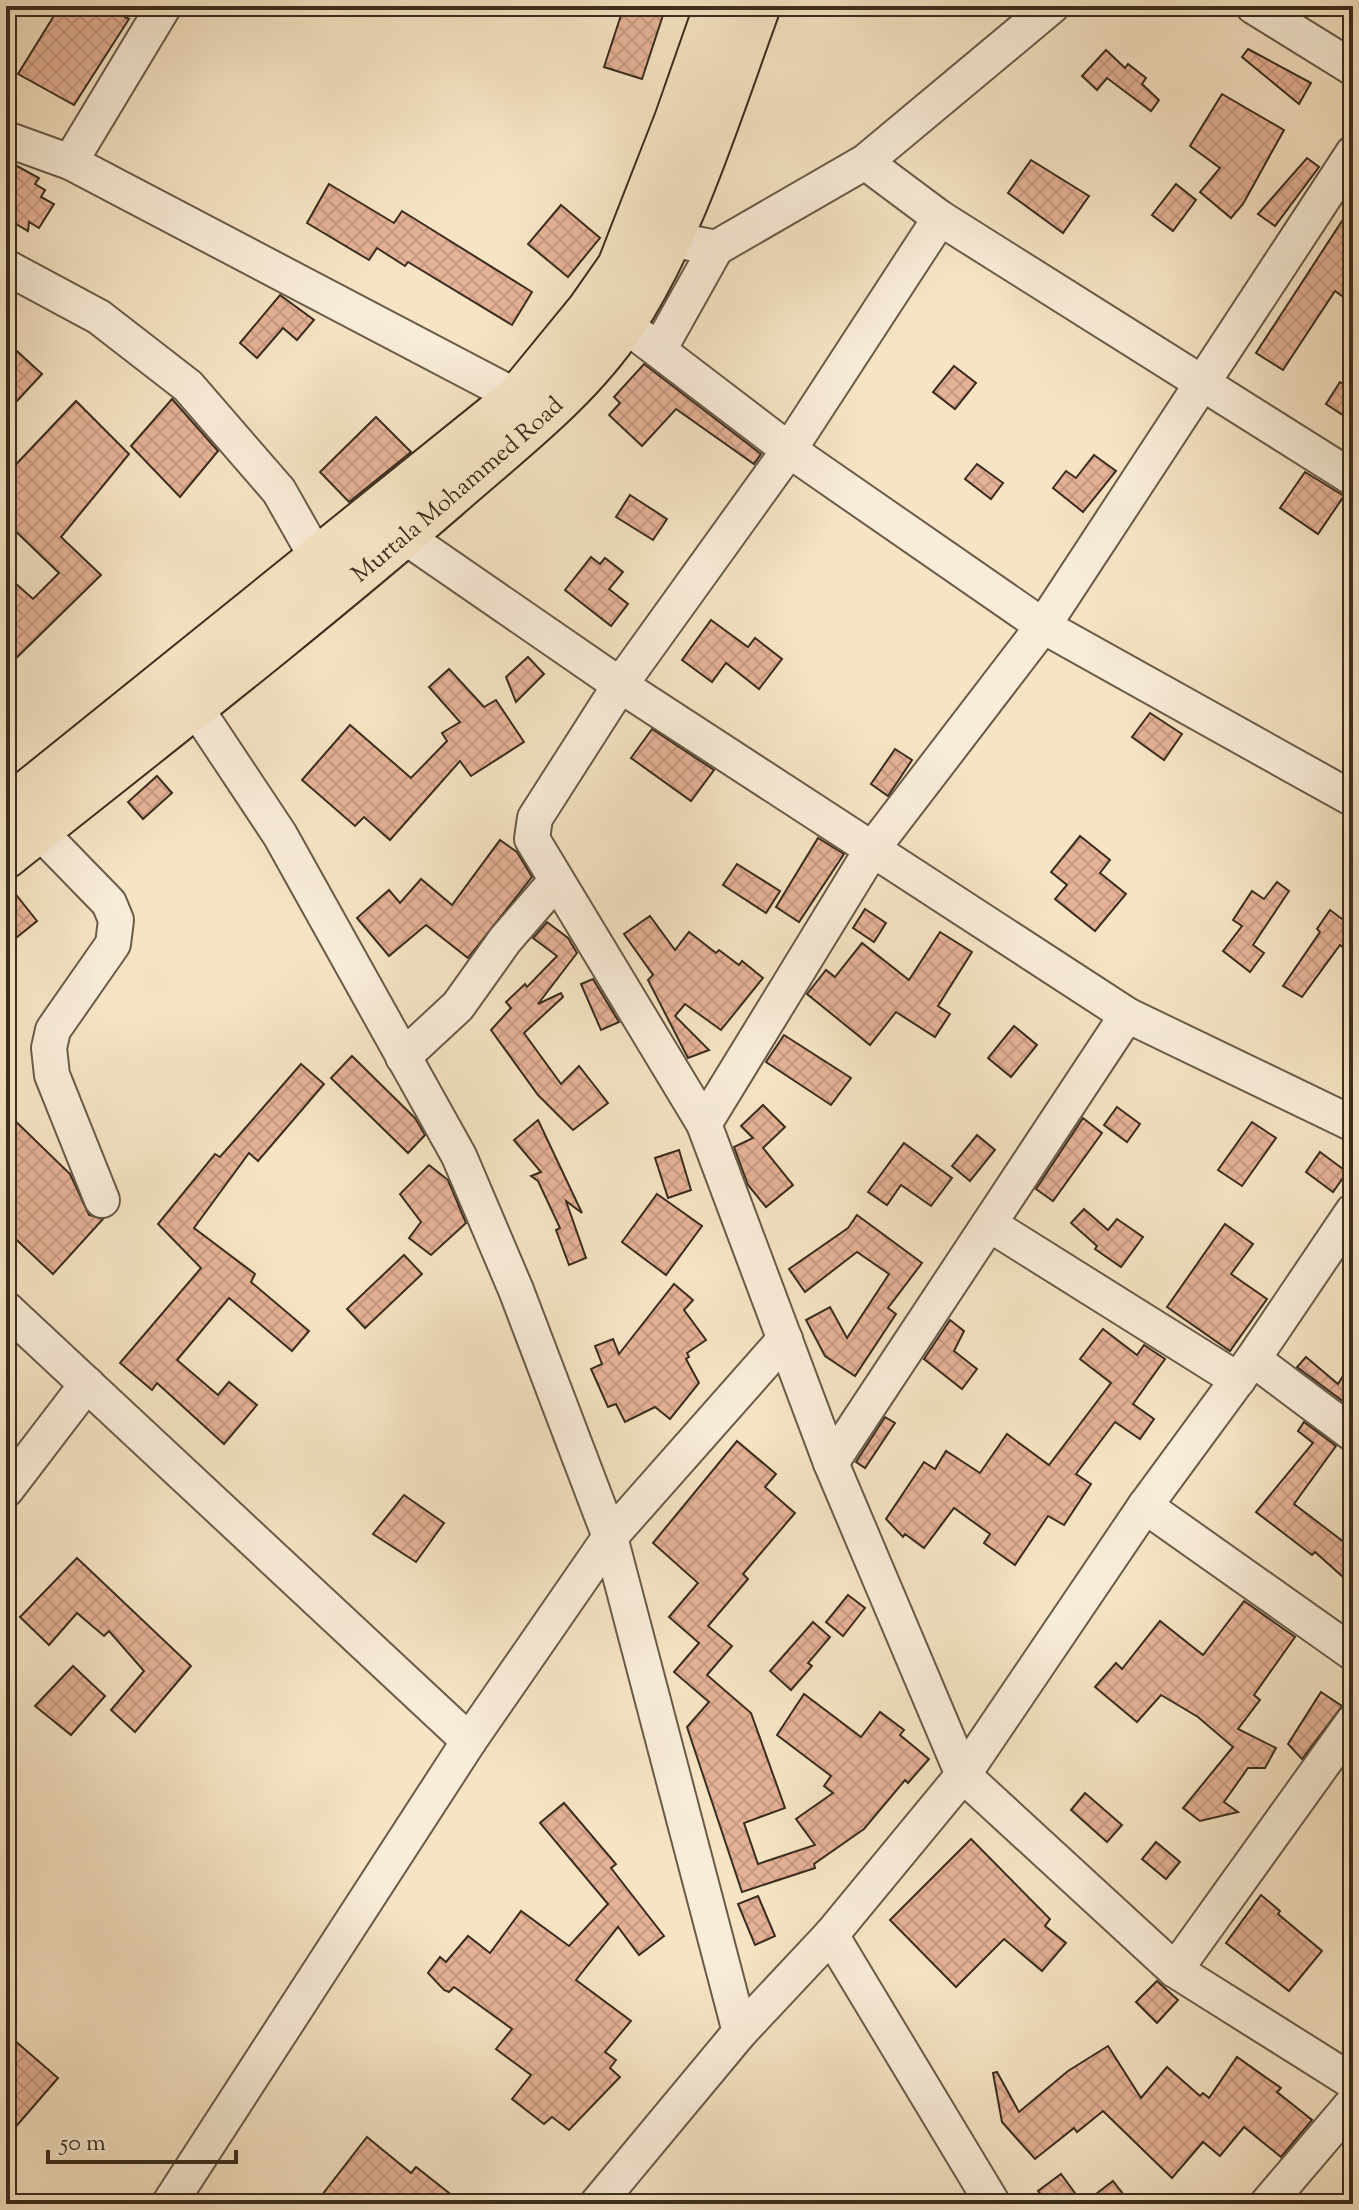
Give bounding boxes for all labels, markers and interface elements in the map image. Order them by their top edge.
street label: Murtala Mohammed Road [345,389,572,592]
scale bar [48,2114,236,2164]
text: 50 m [58,2127,106,2161]

